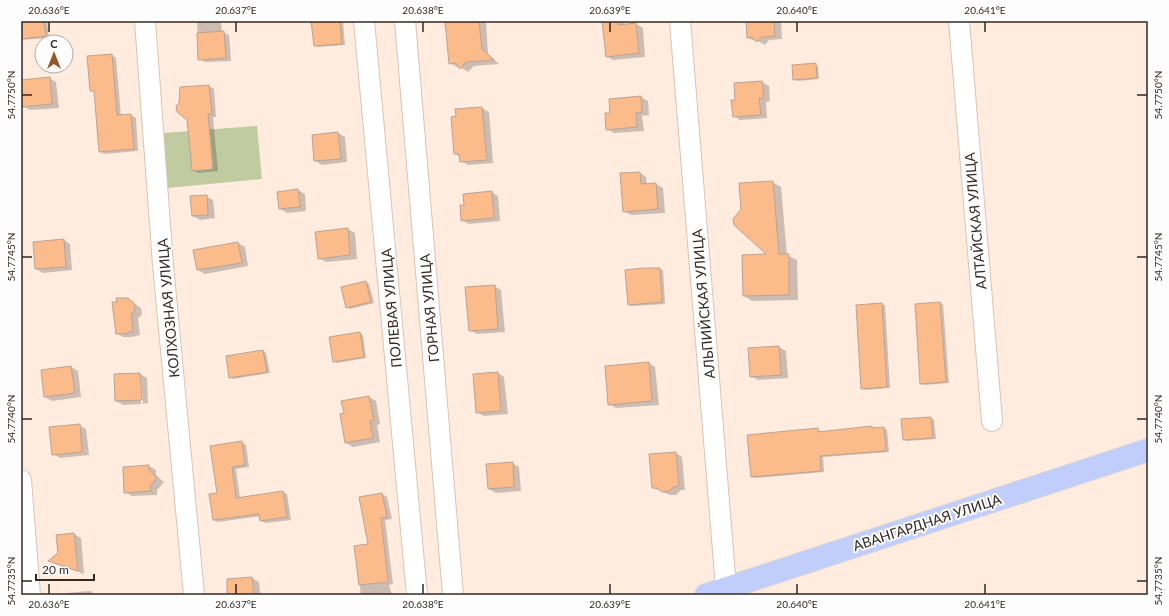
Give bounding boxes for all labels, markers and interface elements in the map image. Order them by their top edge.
text: 20.636°E [28,4,70,16]
text: 20.637°E [215,4,257,16]
text: 20.638°E [402,4,444,16]
text: 20.639°E [589,4,631,16]
text: 20.640°E [776,4,818,16]
text: 20.641°E [964,4,1006,16]
north arrow [34,34,74,74]
text: С [50,37,58,50]
text: 54.7750°N [5,71,17,119]
text: 54.7750°N [1152,71,1164,119]
street label: АЛТАЙСКАЯ УЛИЦА [960,151,989,290]
street label: АЛЬПИЙСКАЯ УЛИЦА [688,228,718,380]
text: 54.7745°N [5,233,17,281]
text: 54.7745°N [1152,233,1164,281]
street label: КОЛХОЗНАЯ УЛИЦА [153,237,183,378]
street label: ПОЛЕВАЯ УЛИЦА [377,247,405,368]
street label: ГОРНАЯ УЛИЦА [416,252,442,363]
text: 54.7740°N [5,395,17,443]
text: 54.7740°N [1152,395,1164,443]
street label: АВАНГАРДНАЯ УЛИЦА [851,490,1004,554]
scale bar [36,556,94,582]
text: 54.7735°N [5,557,17,605]
text: 54.7735°N [1152,557,1164,605]
text: 20 m [42,562,69,577]
text: 20.636°E [28,598,70,610]
text: 20.637°E [215,598,257,610]
text: 20.638°E [402,598,444,610]
text: 20.639°E [589,598,631,610]
text: 20.640°E [776,598,818,610]
text: 20.641°E [964,598,1006,610]

